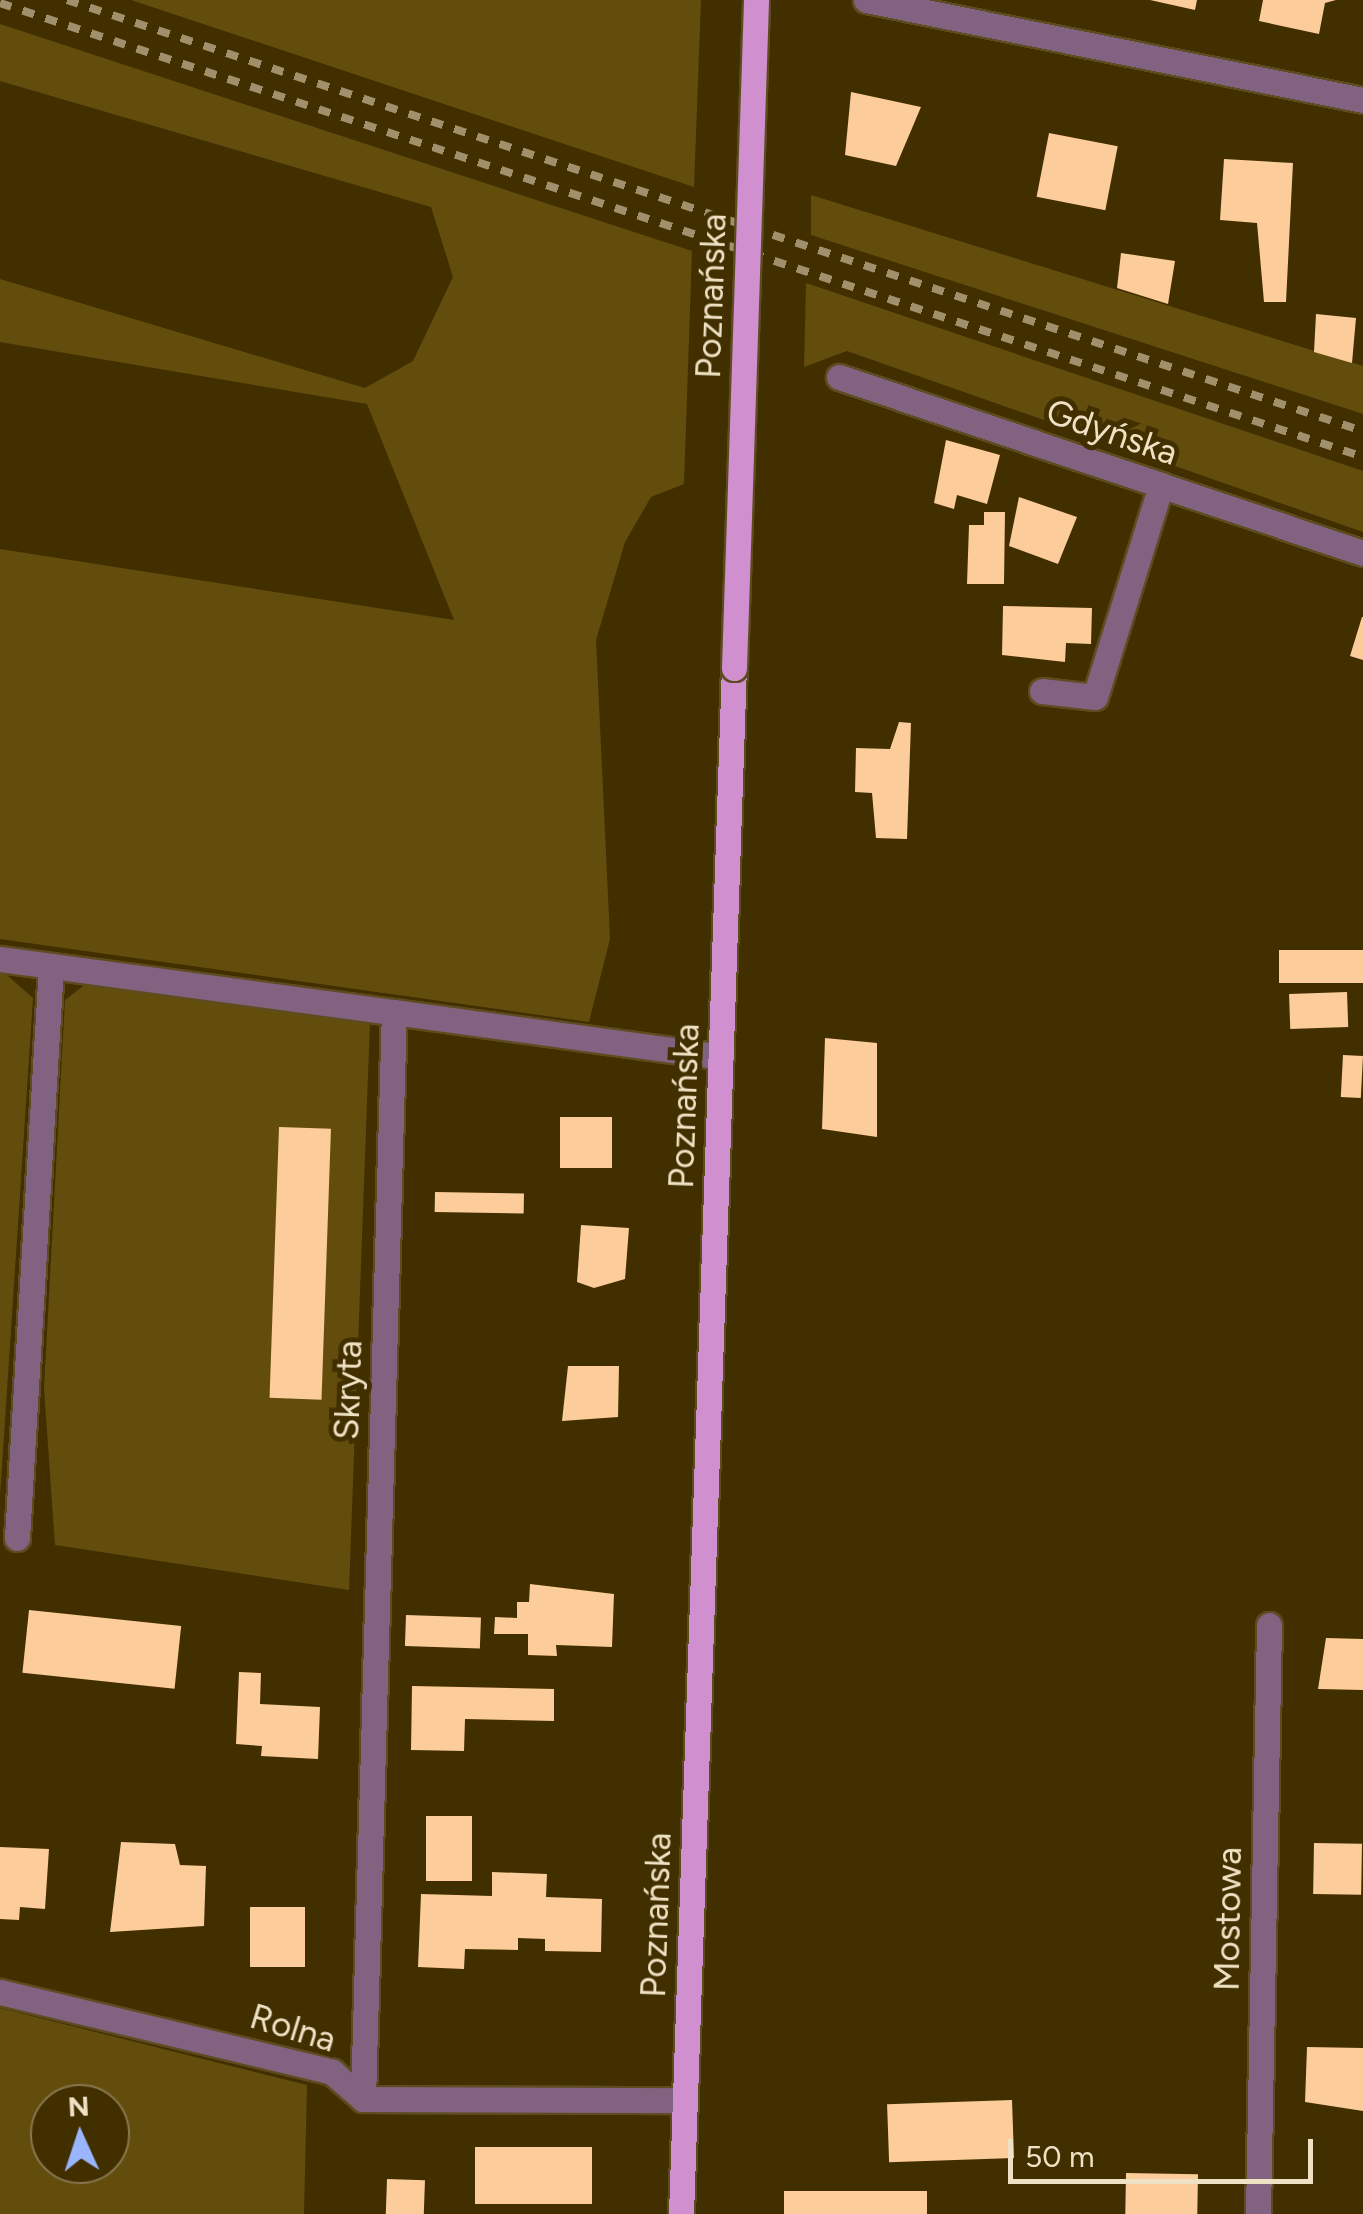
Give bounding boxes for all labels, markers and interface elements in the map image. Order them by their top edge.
street label: Poznańska [687,213,735,379]
street label: Gdyńska [1041,390,1183,474]
street label: Poznańska [660,1023,708,1189]
street label: Skryta [325,1339,371,1441]
street label: Poznańska [632,1832,680,1998]
street label: Mostowa [1206,1847,1250,1991]
street label: Rolna [245,1995,341,2061]
north arrow [30,2084,130,2184]
text: N [67,2088,90,2124]
scale bar [1013,2119,1318,2181]
text: 50 m [1025,2138,1094,2175]

